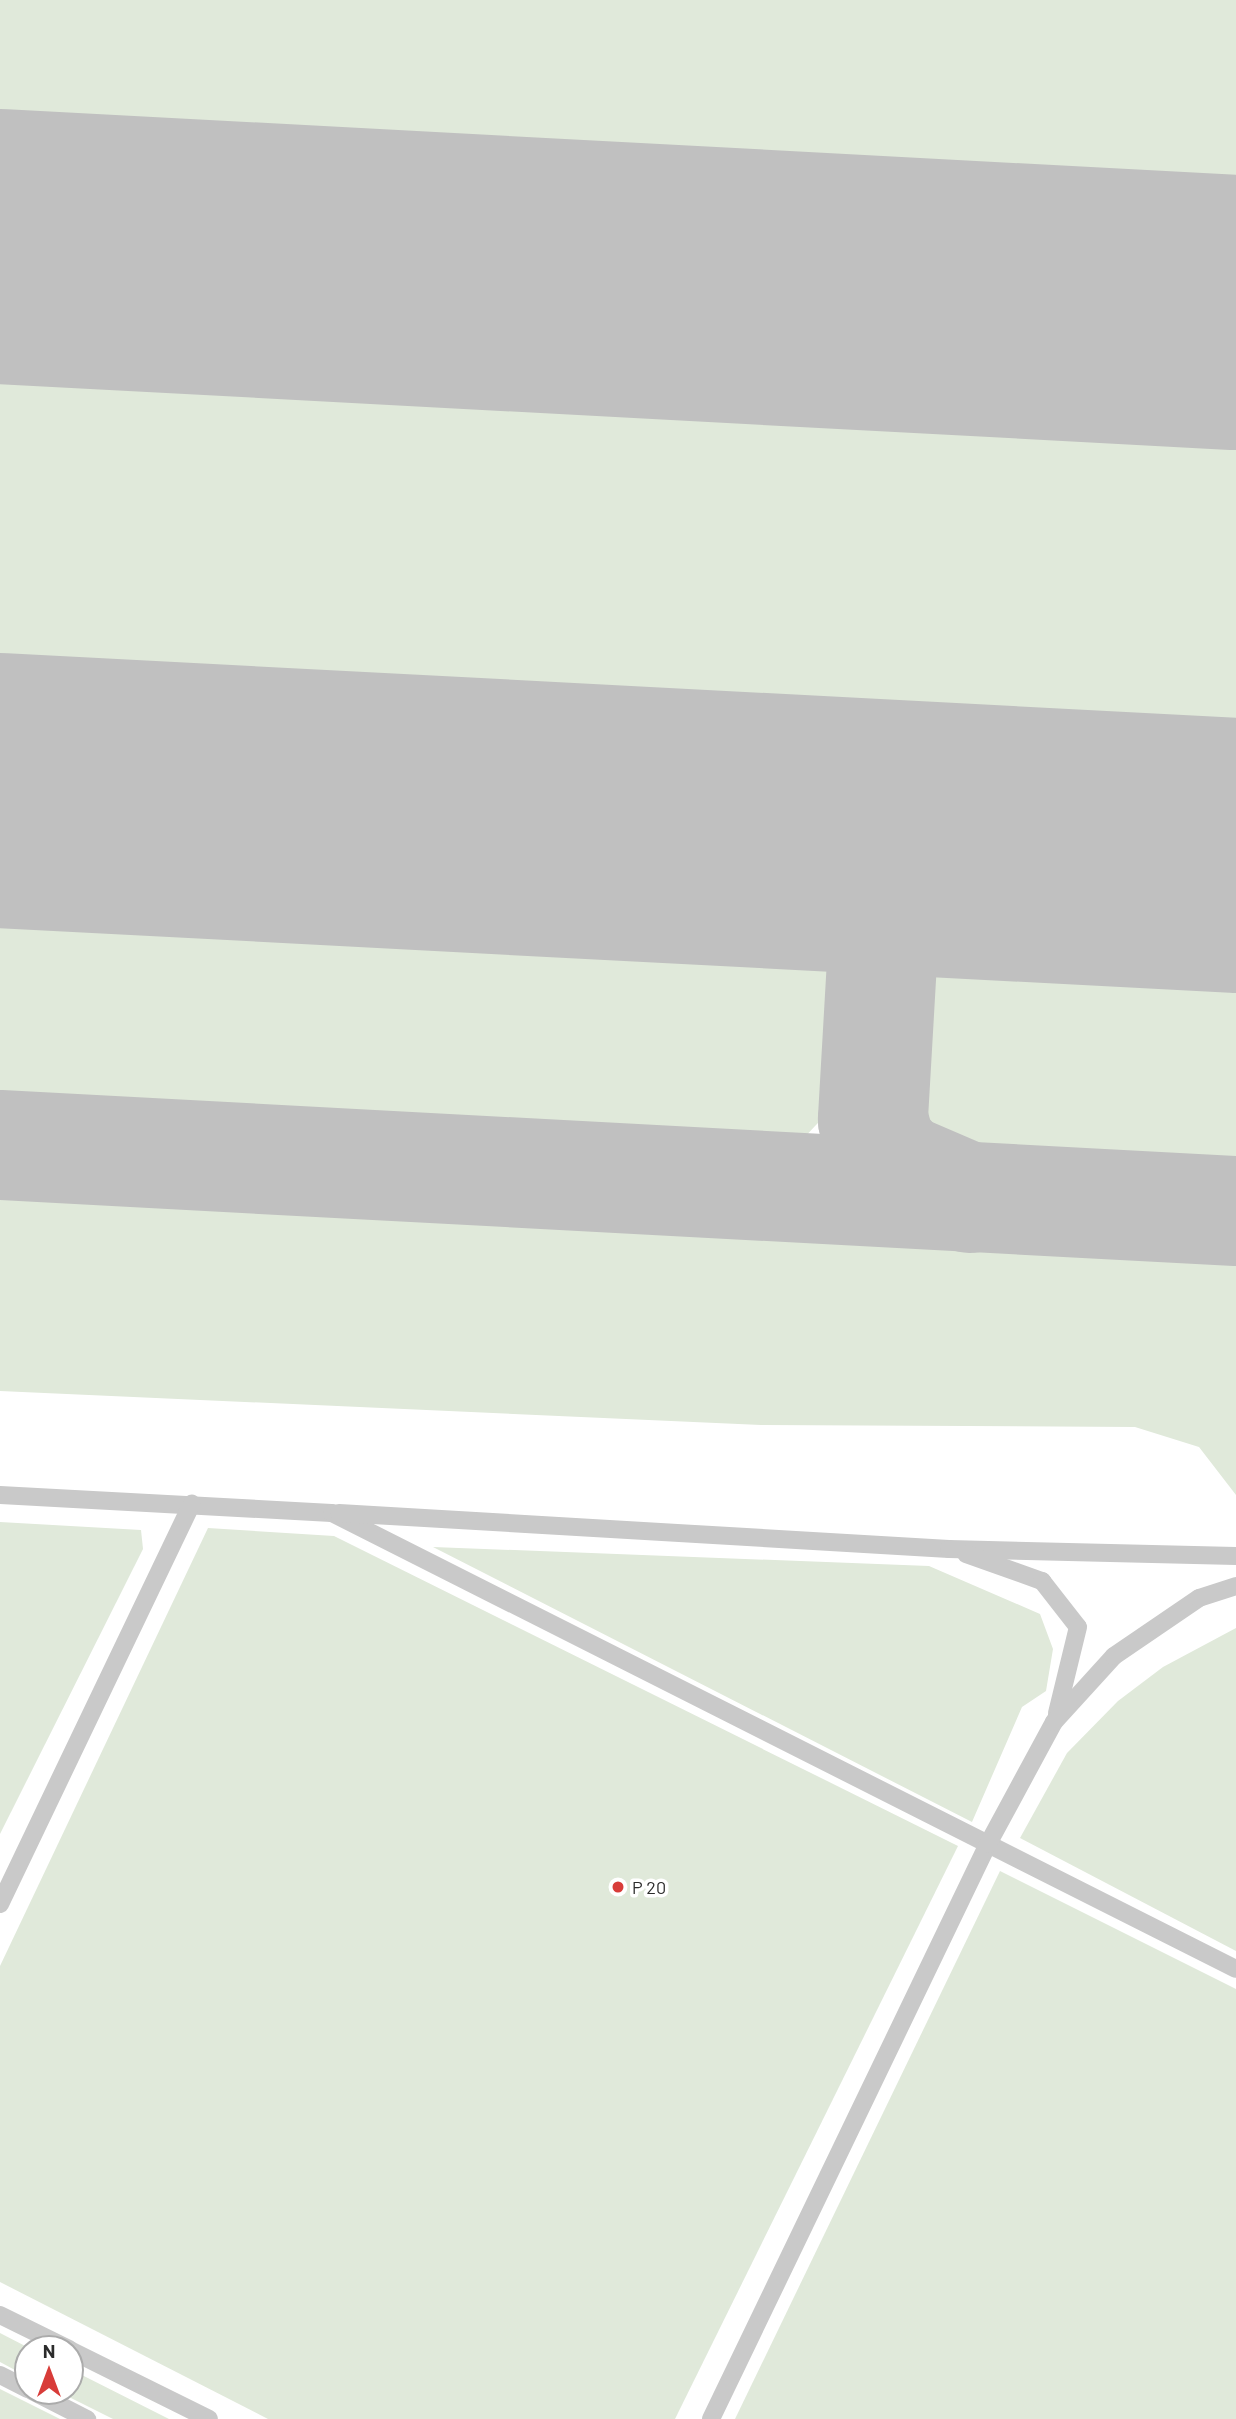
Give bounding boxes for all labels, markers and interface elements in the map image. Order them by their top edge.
place label: P 20 [632,1876,666,1898]
marker: P 20 [610,1879,626,1895]
north arrow [14,2335,84,2405]
text: N [43,2339,55,2362]

